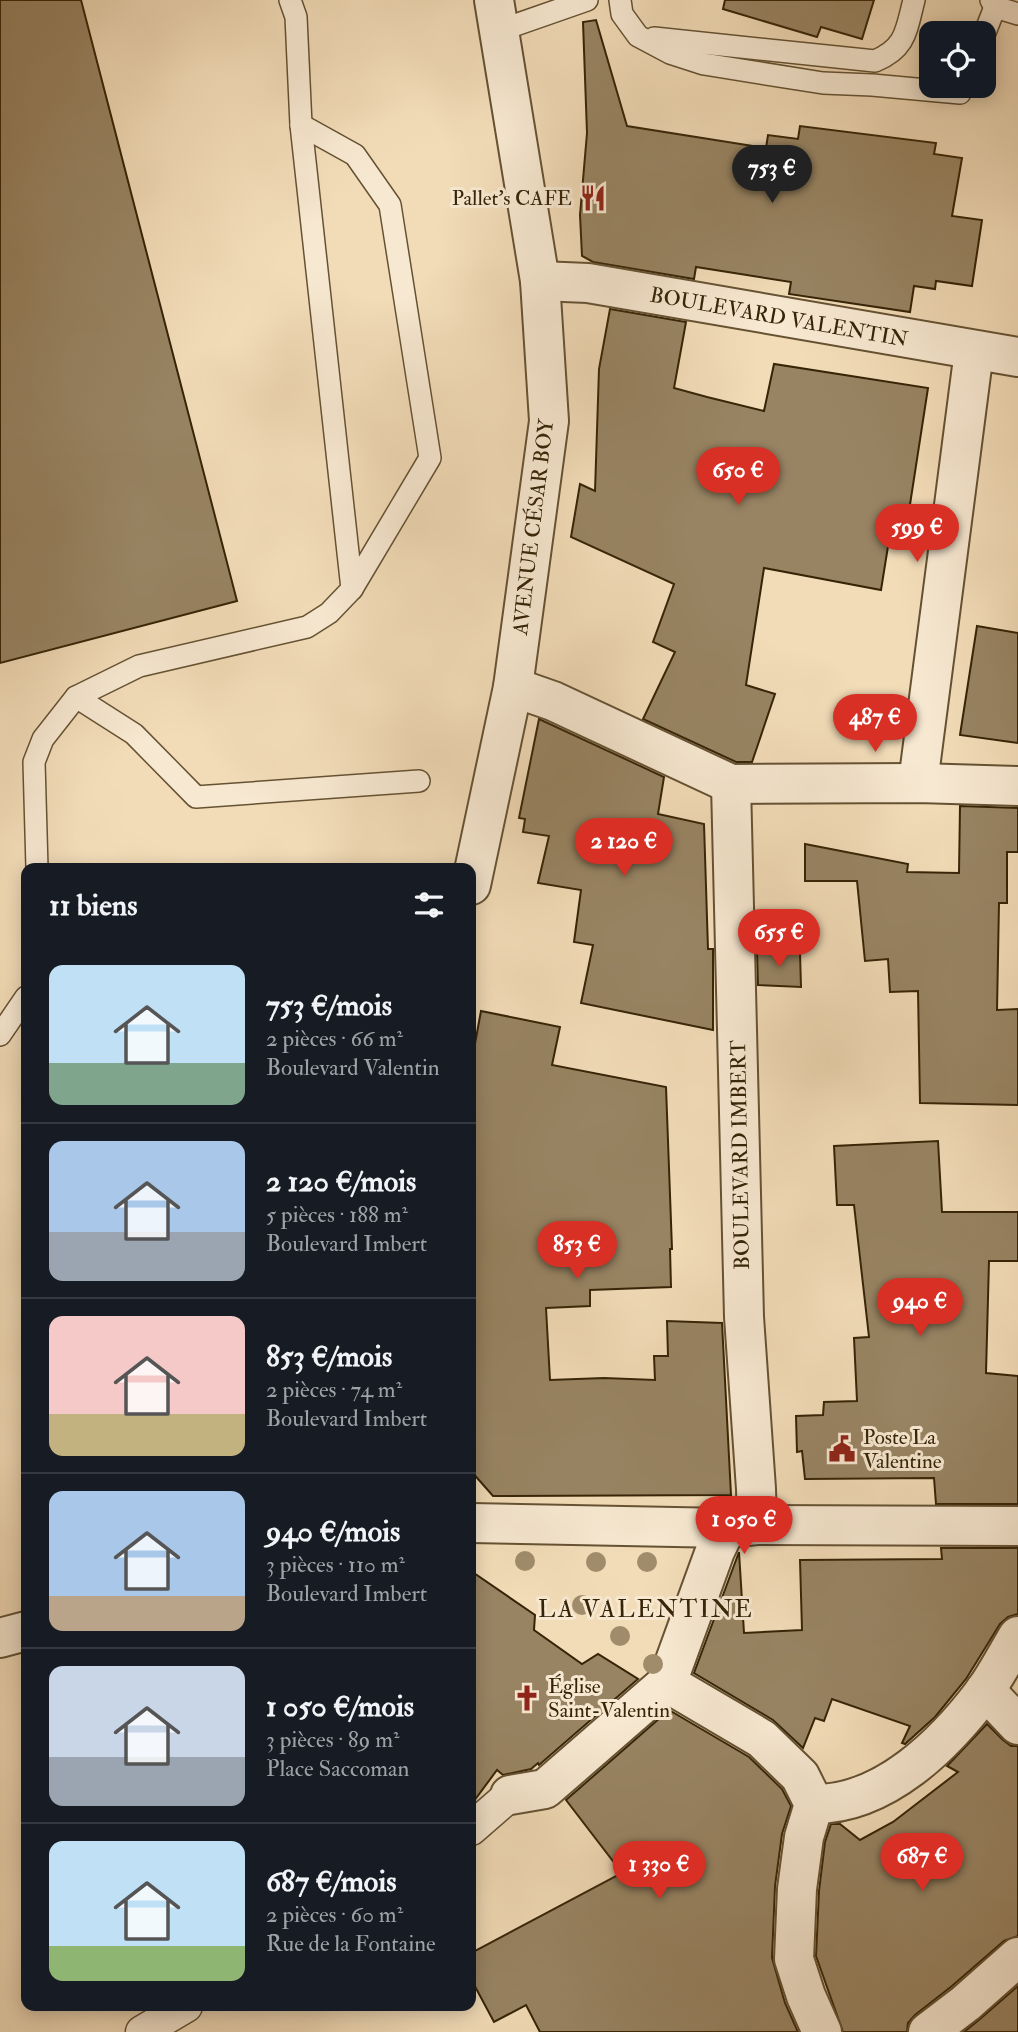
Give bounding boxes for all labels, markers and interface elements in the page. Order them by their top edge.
map controls [919,21,996,98]
button: locate [919,21,996,98]
pin: 753 € [723,146,821,205]
text: 753 € [748,153,796,182]
restaurant icon: Pallet's CAFE [578,183,608,213]
place label: Pallet's CAFE [452,185,572,212]
street label: BOULEVARD VALENTIN [648,281,910,354]
street label: AVENUE CÉSAR BOY [507,417,560,638]
pin: 650 € [689,448,787,507]
text: 650 € [712,455,764,484]
pin: 599 € [868,504,966,564]
text: 599 € [891,512,943,541]
pin: 487 € [826,694,924,754]
text: 487 € [849,702,901,731]
pin: 2 120 € [559,818,689,878]
text: 2 120 € [591,826,657,855]
icon: filters [410,886,448,924]
text: 11 biens [49,887,138,924]
pin: 655 € [730,909,828,969]
text: 655 € [754,917,804,946]
text: 753 €/mois [266,987,392,1024]
icon: home [105,993,189,1077]
text: 2 pièces · 66 m² [266,1024,403,1053]
street label: BOULEVARD IMBERT [725,1039,756,1270]
text: Boulevard Valentin [266,1053,440,1082]
text: 2 120 €/mois [266,1163,416,1200]
icon: home [105,1169,189,1253]
text: 5 pièces · 188 m² [266,1200,408,1229]
pin: 853 € [528,1222,626,1281]
text: Boulevard Imbert [266,1229,427,1258]
text: 853 € [553,1229,601,1258]
pin: 940 € [871,1278,969,1338]
text: 940 € [893,1286,947,1315]
text: 853 €/mois [266,1338,392,1375]
icon: home [105,1344,189,1428]
text: 2 pièces · 74 m² [266,1375,402,1404]
text: Boulevard Imbert [266,1404,427,1433]
place label: Poste La Valentine [863,1424,942,1475]
public building icon: Poste La Valentine [827,1434,857,1464]
pin: 1 050 € [679,1496,809,1556]
text: 1 050 € [712,1504,776,1533]
text: 940 €/mois [266,1513,400,1550]
icon: home [105,1519,189,1603]
text: 3 pièces · 110 m² [266,1550,405,1579]
text: Boulevard Imbert [266,1579,427,1608]
district label: LA VALENTINE [538,1594,754,1625]
place label: Église Saint-Valentin [548,1673,670,1724]
church icon: Église Saint-Valentin [512,1683,542,1713]
text: 1 050 €/mois [266,1688,414,1725]
icon: home [105,1694,189,1778]
text: 3 pièces · 89 m² [266,1725,400,1754]
text: Place Saccoman [266,1754,409,1783]
pin: 687 € [873,1834,971,1893]
text: 687 € [896,1841,948,1870]
pin: 1 330 € [594,1842,724,1901]
text: 1 330 € [629,1849,689,1878]
text: 687 €/mois [266,1863,396,1900]
icon: home [105,1869,189,1953]
text: 2 pièces · 60 m² [266,1900,403,1929]
text: Rue de la Fontaine [266,1929,436,1958]

